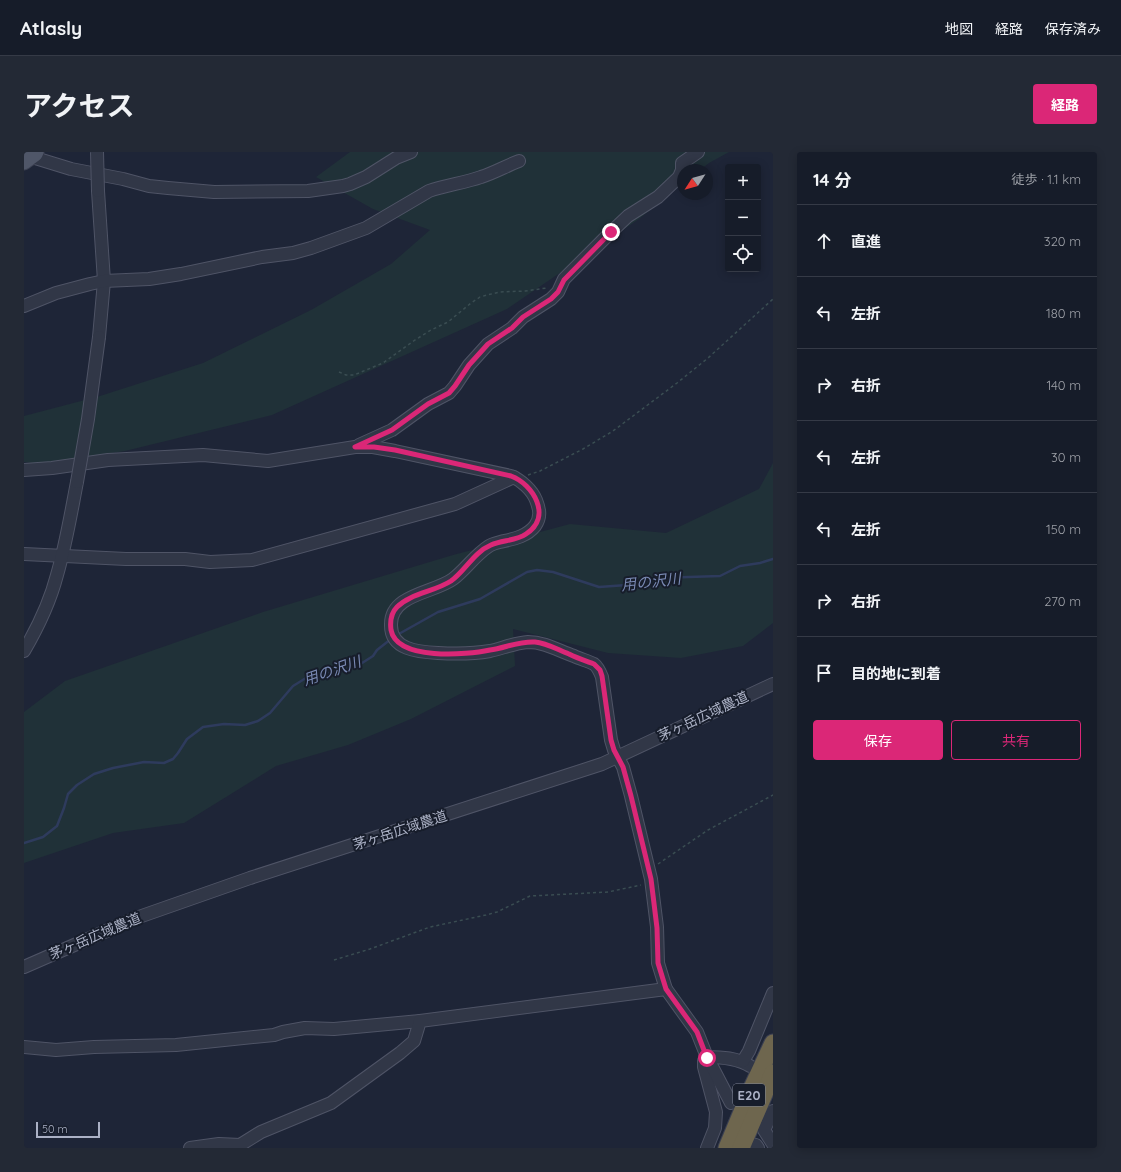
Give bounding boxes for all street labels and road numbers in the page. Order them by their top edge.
street label: 茅ヶ岳広域農道 [655,687,751,745]
street label: 茅ヶ岳広域農道 [351,806,449,854]
street label: 茅ヶ岳広域農道 [46,909,144,963]
road number: E20 [733,1084,765,1106]

